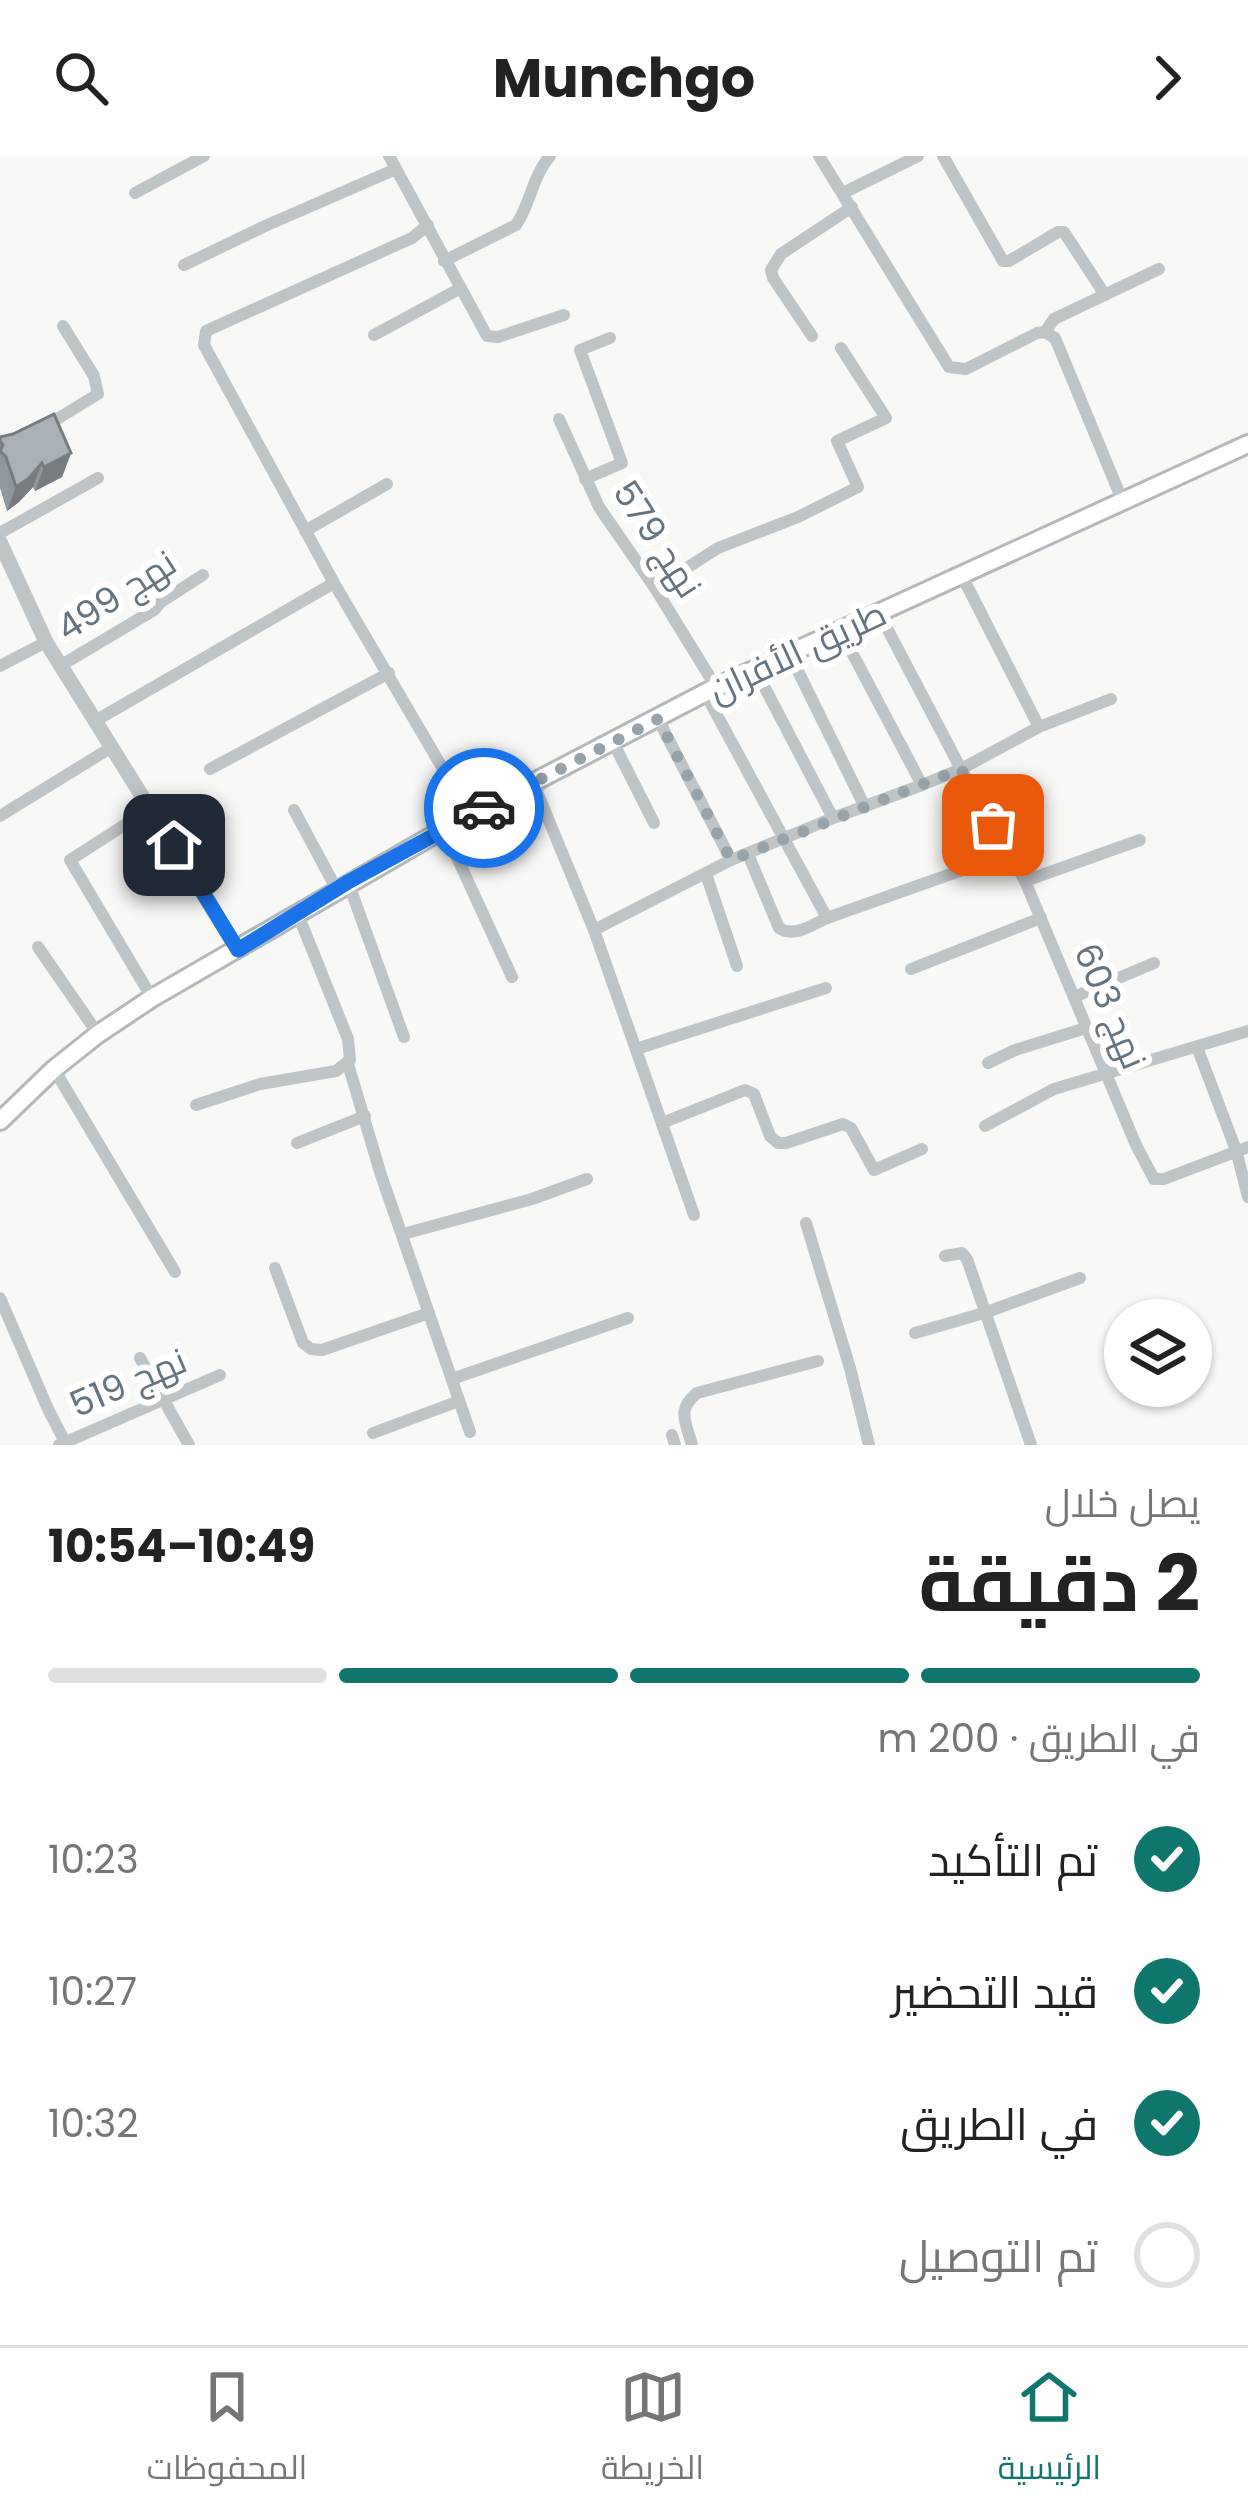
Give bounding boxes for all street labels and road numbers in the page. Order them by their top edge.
street label: نهج 579 [601,471,715,608]
street label: نهج 499 [46,538,186,653]
street label: طريق الأفران [700,588,895,715]
street label: نهج 603 [1061,935,1160,1077]
street label: نهج 519 [62,1335,194,1430]

